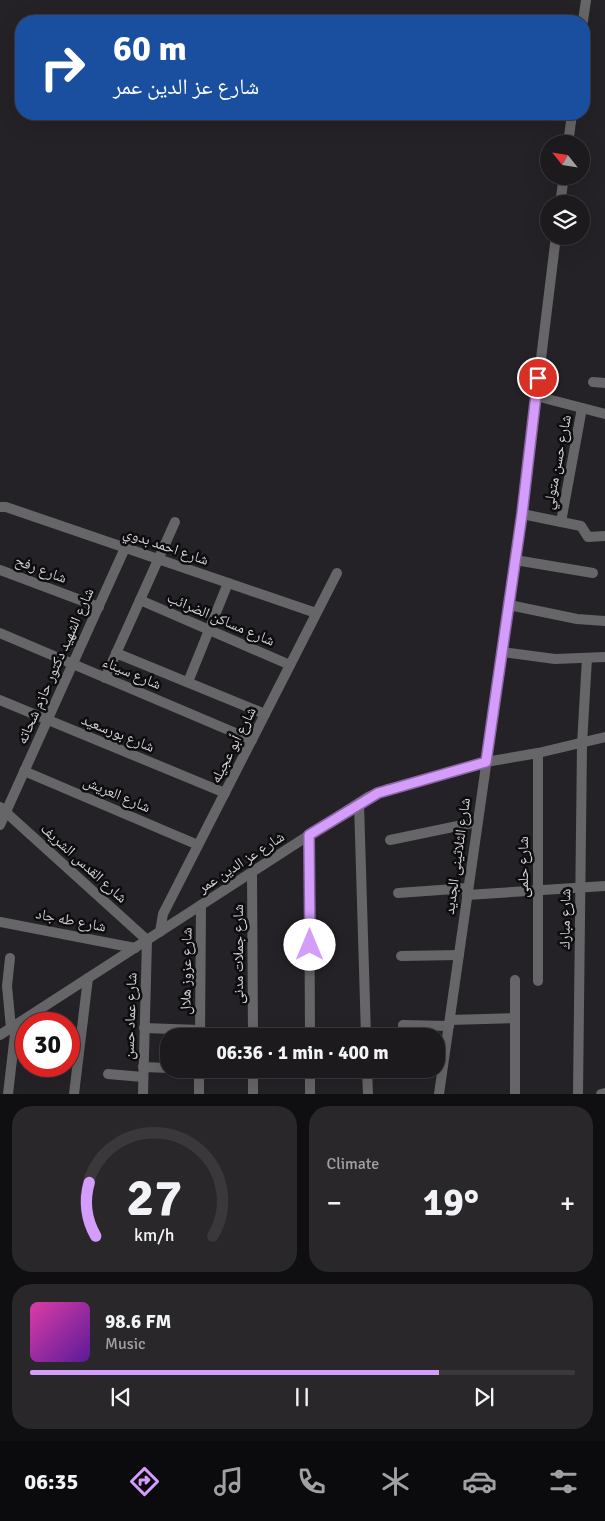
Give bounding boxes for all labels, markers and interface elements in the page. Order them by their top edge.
text: 60 m [113,27,187,70]
icon: right [30,35,95,100]
text: شارع عز الدين عمر [113,73,259,100]
north arrow [540,135,590,185]
map controls [540,135,590,245]
button: layers [540,195,590,245]
pin [517,357,559,399]
icon: arrive [524,364,552,392]
street label: شارع حسن متولي [539,413,578,511]
street label: شارع احمد بدوي [120,523,211,572]
street label: شارع رفح [12,551,69,588]
street label: شارع الشهيد دكتور حازم شحاته [12,585,99,747]
street label: شارع مساكن الضرائب [164,588,278,651]
street label: شارع سيناء [100,653,164,694]
street label: شارع أبو عجيله [206,704,261,787]
street label: شارع بورسعيد [78,710,157,757]
street label: شارع العريش [80,772,153,817]
street label: شارع الثلاثينى الجديد [440,796,475,916]
street label: شارع القدس الشريف [36,819,131,907]
street label: شارع عز الدين عمر [193,827,288,898]
street label: شارع حلمى [514,836,533,898]
street label: شارع مبارك [555,888,576,950]
street label: شارع طه جاد [34,904,108,937]
street label: شارع جملات مدنى [229,904,248,1004]
position arrow [283,918,335,970]
street label: شارع عزوز هلال [176,927,197,1015]
street label: شارع عماد حسن [119,972,142,1060]
speed limit sign: 30 [15,1012,80,1077]
text: 06:36 · 1 min · 400 m [216,1041,389,1065]
text: Climate [327,1154,379,1174]
text: 27 [126,1166,182,1230]
text: 19° [423,1179,479,1226]
text: − [327,1186,342,1220]
text: + [560,1186,575,1220]
text: km/h [134,1224,174,1246]
text: 98.6 FM [105,1310,171,1334]
text: Music [105,1334,146,1354]
icon: previous [107,1383,135,1411]
icon: pause [288,1383,316,1411]
icon: next [470,1383,498,1411]
icon: directions [127,1464,162,1499]
icon: music [211,1464,246,1499]
icon: phone [294,1464,329,1499]
icon: climate [378,1464,413,1499]
icon: car [462,1464,497,1499]
icon: filters [546,1464,581,1499]
text: 06:35 [24,1468,78,1495]

